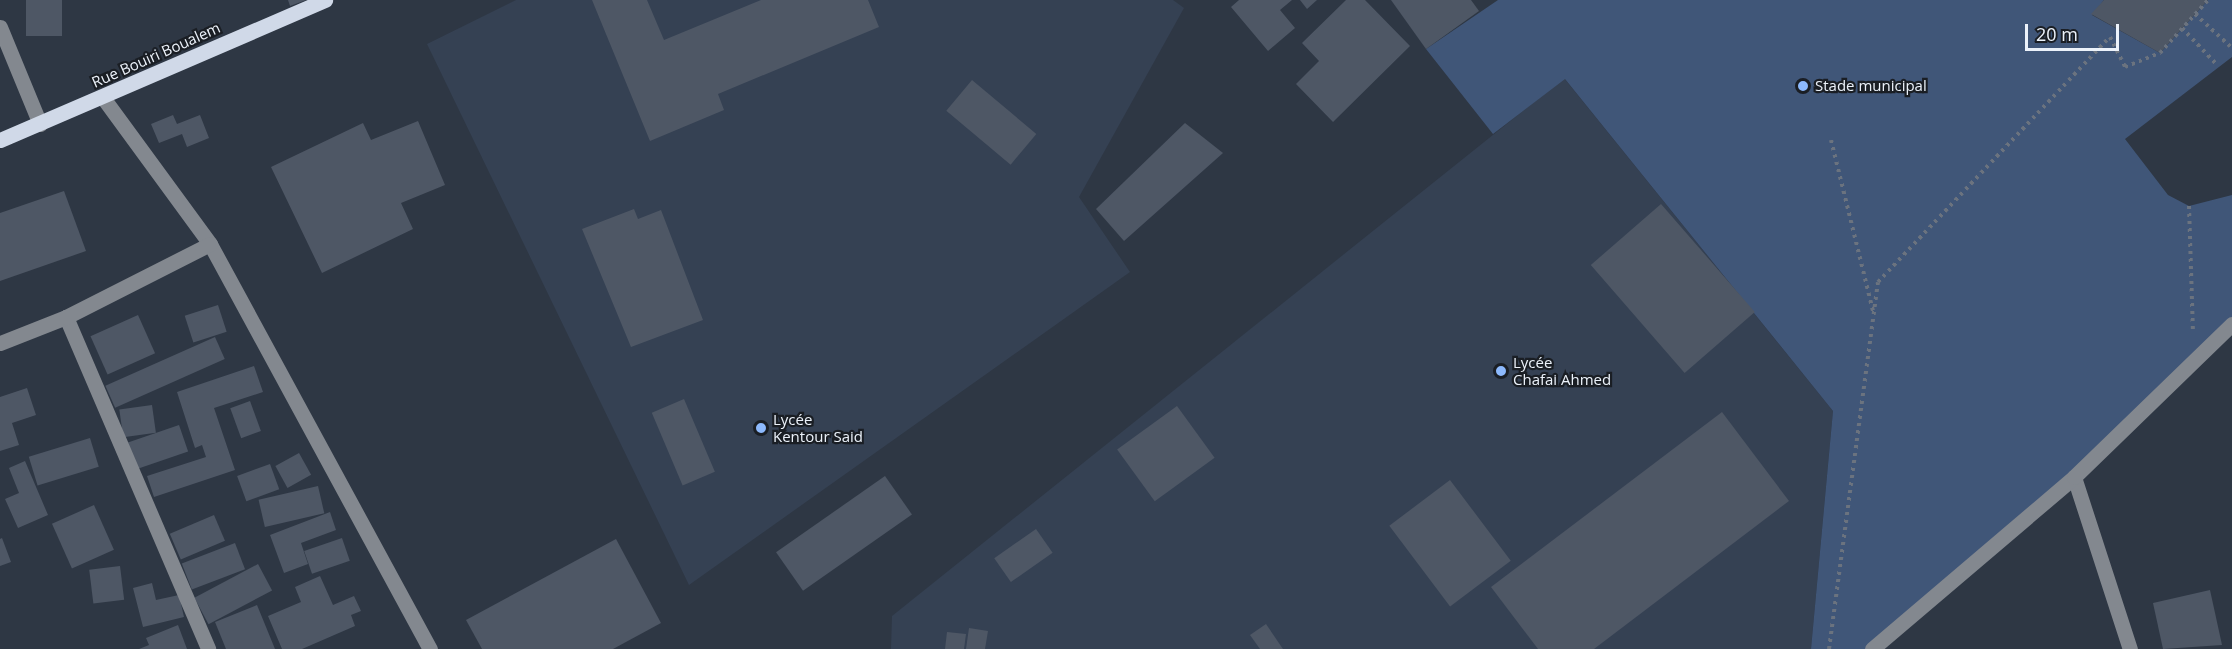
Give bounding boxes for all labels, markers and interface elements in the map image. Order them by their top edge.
scale bar [2028,12,2122,50]
street label: Rue Bouiri Boualem [89,19,223,91]
text: 20 m [2036,22,2078,46]
place label: Stade municipal [1815,77,1927,95]
marker: Stade municipal [1796,79,1810,93]
place label: Lycée Chafai Ahmed [1513,353,1611,388]
marker: Lycée Chafai Ahmed [1494,364,1508,378]
place label: Lycée Kentour Said [773,410,863,445]
marker: Lycée Kentour Said [754,421,768,435]

